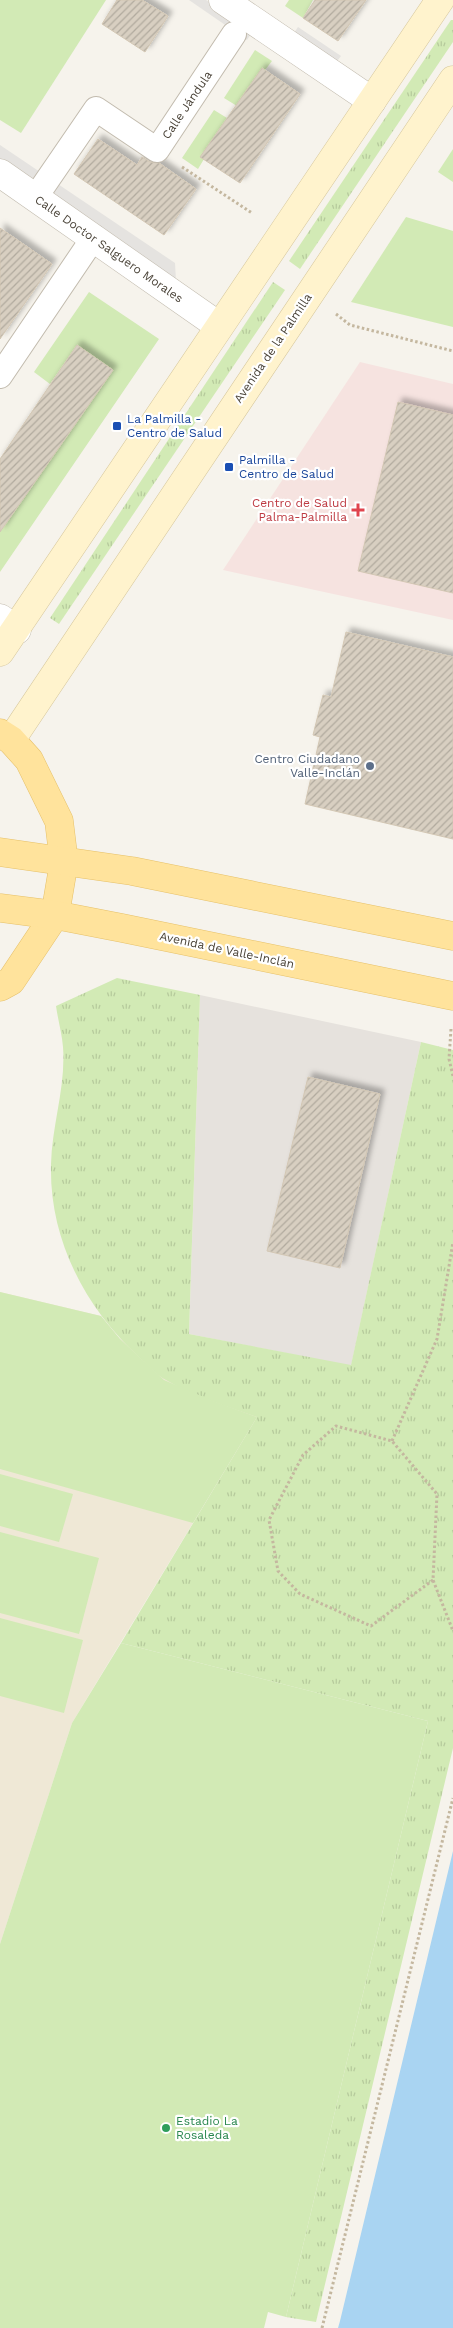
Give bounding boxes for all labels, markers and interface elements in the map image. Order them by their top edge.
street label: Calle Jándula [159,68,215,142]
street label: Calle Doctor Salguero Morales [32,192,186,306]
street label: Avenida de la Palmilla [231,291,315,405]
place label: La Palmilla - Centro de Salud [127,412,222,440]
marker: La Palmilla - Centro de Salud [111,420,123,432]
place label: Palmilla - Centro de Salud [239,453,334,481]
marker: Palmilla - Centro de Salud [223,461,235,473]
place label: Centro de Salud Palma-Palmilla [252,496,347,524]
marker: Centro de Salud Palma-Palmilla [351,503,365,517]
place label: Centro Ciudadano Valle-Inclán [254,752,360,780]
marker: Centro Ciudadano Valle-Inclán [364,760,376,772]
street label: Avenida de Valle-Inclán [158,929,296,971]
place label: Estadio La Rosaleda [176,2114,238,2142]
marker: Estadio La Rosaleda [160,2122,172,2134]

